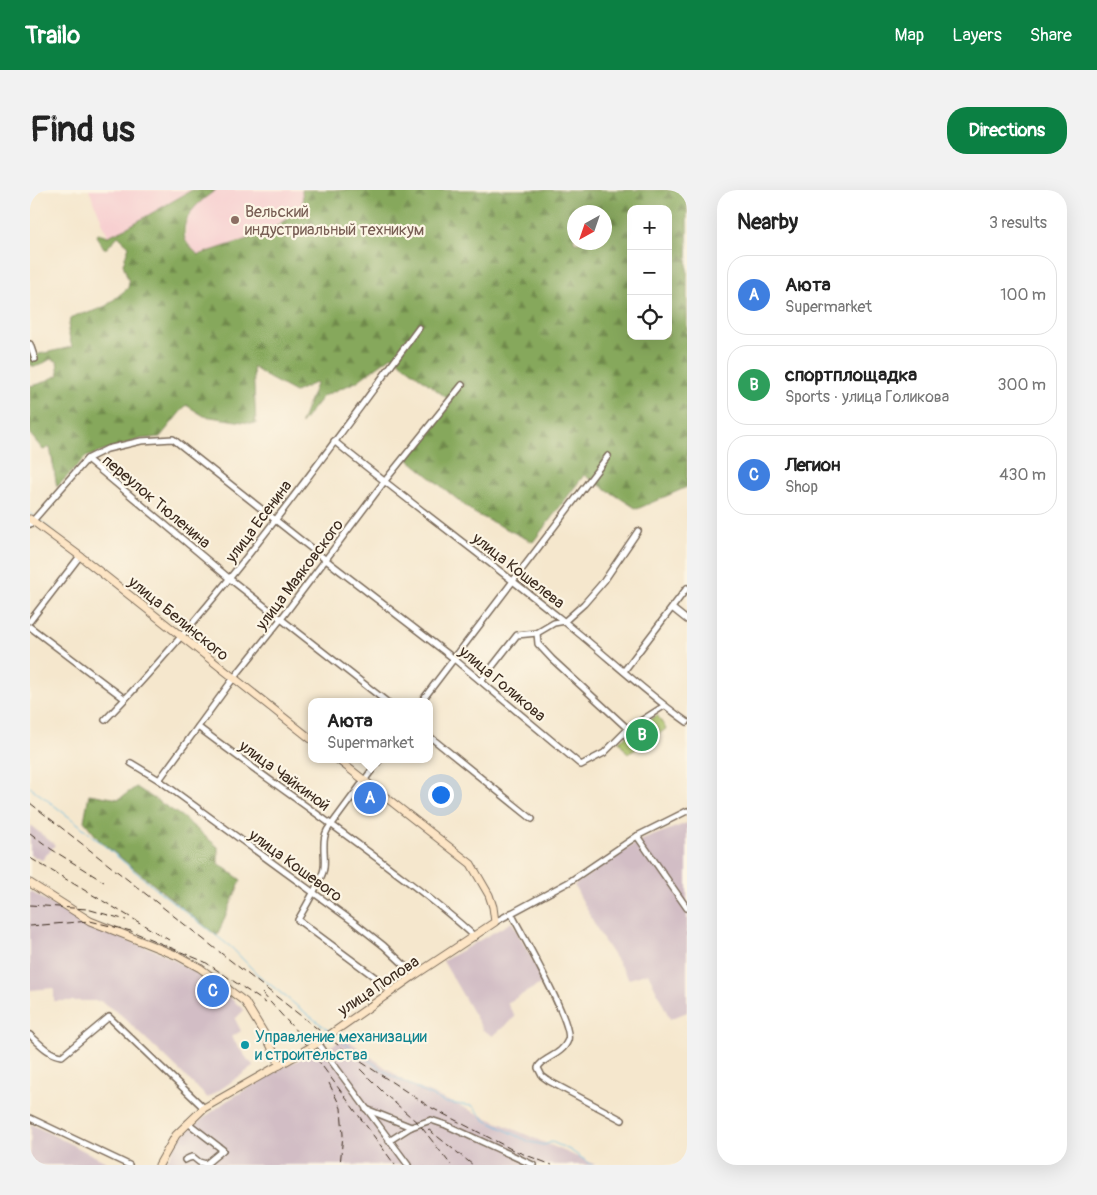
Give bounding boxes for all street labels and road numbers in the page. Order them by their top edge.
street label: переулок Тюленина [98,451,215,553]
street label: улица Есенина [221,476,296,568]
street label: улица Маяковского [251,515,348,635]
street label: улица Кошелева [467,528,569,613]
street label: улица Белинского [123,572,233,666]
street label: улица Голикова [454,641,550,726]
street label: улица Чайкиной [234,735,334,816]
street label: улица Кошевого [244,825,346,907]
street label: улица Попова [333,951,423,1021]

